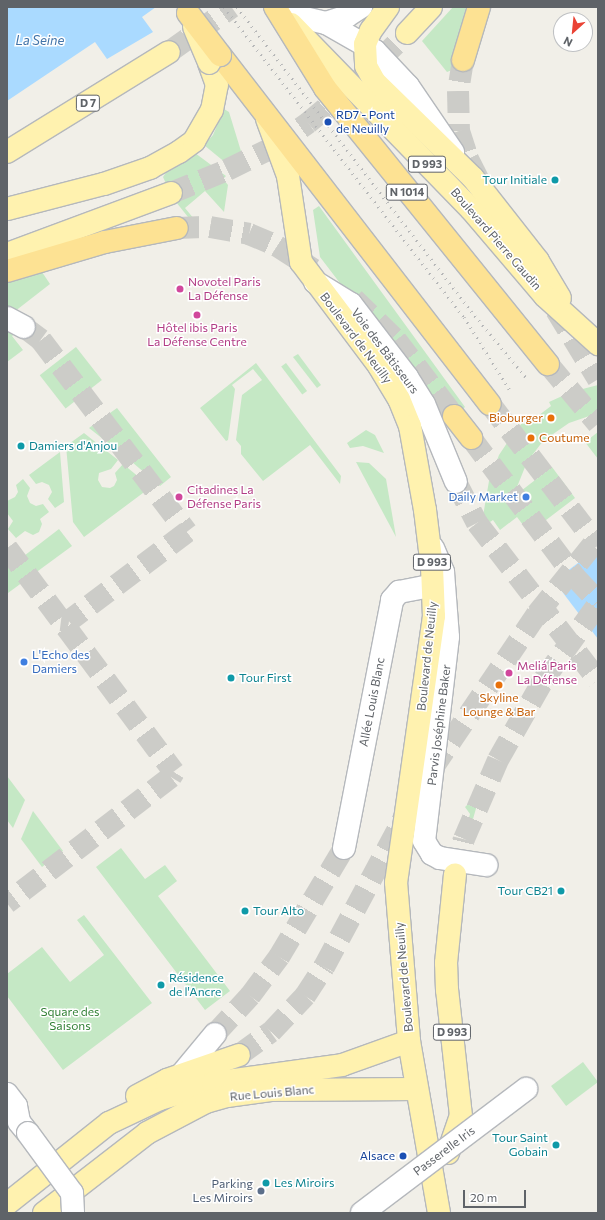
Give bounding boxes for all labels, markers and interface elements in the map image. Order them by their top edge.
north arrow [553,12,593,52]
water label: La Seine [16,32,64,48]
text: N [561,35,574,50]
road number: D 7 [75,94,101,112]
place label: RD7 - Pont de Neuilly [336,108,395,136]
marker: RD7 - Pont de Neuilly [323,117,333,127]
road number: D 993 [407,155,447,173]
place label: Tour Initiale [482,173,547,187]
marker: Tour Initiale [550,175,560,185]
road number: N 1014 [385,183,429,201]
street label: Boulevard Pierre Gaudin [448,185,544,293]
place label: Novotel Paris La Défense [188,275,261,303]
marker: Novotel Paris La Défense [175,284,185,294]
street label: Boulevard de Neuilly [317,290,395,386]
street label: Voie des Bâtisseurs [348,305,422,397]
marker: Hôtel ibis Paris La Défense Centre [192,310,202,320]
place label: Hôtel ibis Paris La Défense Centre [147,321,247,349]
place label: Bioburger [489,411,543,425]
marker: Bioburger [546,413,556,423]
place label: Coutume [539,431,590,445]
marker: Coutume [526,433,536,443]
place label: Damiers d'Anjou [29,439,117,453]
marker: Damiers d'Anjou [16,441,26,451]
place label: Citadines La Défense Paris [187,483,261,511]
place label: Daily Market [448,490,518,504]
marker: Citadines La Défense Paris [174,492,184,502]
marker: Daily Market [521,492,531,502]
road number: D 993 [412,553,452,571]
street label: Boulevard de Neuilly [414,601,440,711]
place label: L'Echo des Damiers [32,648,89,676]
street label: Allée Louis Blanc [356,656,388,748]
marker: L'Echo des Damiers [19,657,29,667]
place label: Meliá Paris La Défense [517,659,577,687]
street label: Parvis Joséphine Baker [424,664,454,786]
marker: Meliá Paris La Défense [504,668,514,678]
place label: Tour First [239,671,292,685]
marker: Tour First [226,673,236,683]
marker: Skyline Lounge & Bar [494,680,504,690]
place label: Skyline Lounge & Bar [463,691,535,719]
place label: Tour CB21 [498,884,553,898]
marker: Tour CB21 [556,886,566,896]
place label: Tour Alto [253,904,304,918]
marker: Tour Alto [240,906,250,916]
street label: Boulevard de Neuilly [392,922,416,1032]
place label: Résidence de l'Ancre [169,971,224,999]
marker: Résidence de l'Ancre [156,980,166,990]
park label: Square des Saisons [41,1005,99,1033]
road number: D 993 [432,1023,472,1041]
street label: Rue Louis Blanc [229,1082,315,1104]
street label: Passerelle Iris [410,1123,478,1179]
place label: Tour Saint Gobain [492,1131,548,1159]
marker: Tour Saint Gobain [551,1140,561,1150]
place label: Alsace [360,1149,395,1163]
marker: Alsace [398,1151,408,1161]
place label: Les Miroirs [274,1176,334,1190]
place label: Parking Les Miroirs [193,1177,253,1205]
marker: Les Miroirs [261,1178,271,1188]
scale bar [465,1182,528,1208]
marker: Parking Les Miroirs [256,1186,266,1196]
text: 20 m [470,1190,497,1204]

